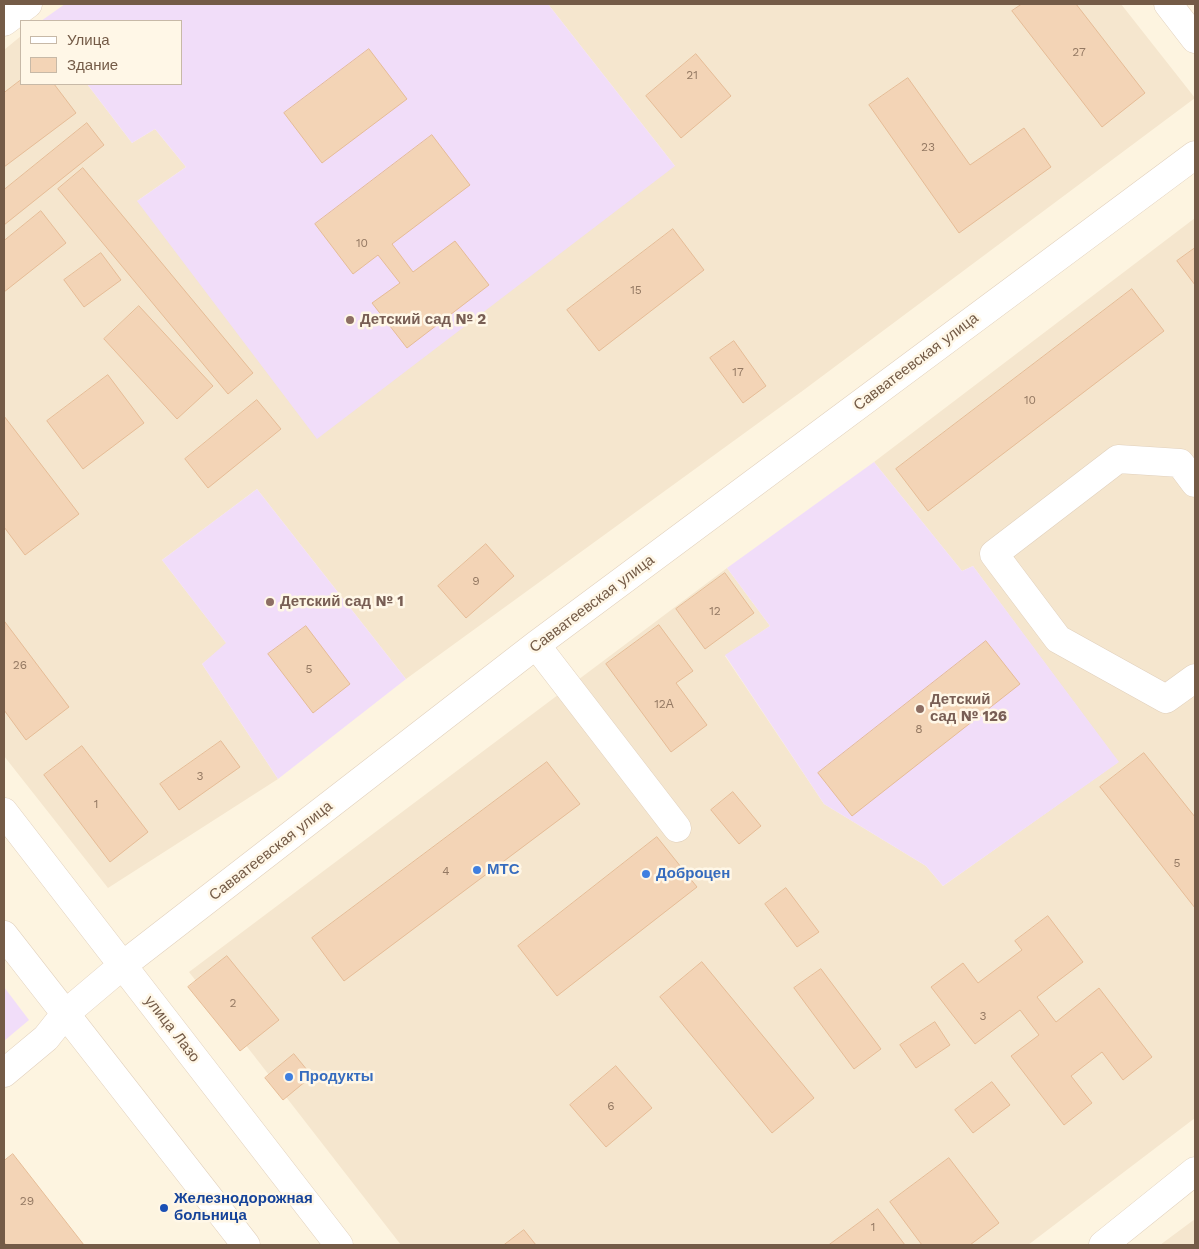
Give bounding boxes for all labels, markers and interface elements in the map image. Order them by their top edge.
legend [20,20,182,85]
text: Улица [67,31,110,49]
house number: 27 [1072,45,1086,59]
text: Здание [67,56,118,74]
house number: 21 [686,68,698,82]
house number: 23 [921,140,935,154]
house number: 10 [356,236,368,250]
house number: 15 [630,283,642,297]
street label: Савватеевская улица [850,309,982,415]
place label: Детский сад № 2 [360,311,486,329]
marker: Детский сад № 2 [344,314,356,326]
house number: 17 [732,365,744,379]
house number: 10 [1024,393,1036,407]
street label: Савватеевская улица [526,551,658,657]
house number: 9 [472,574,480,588]
place label: Детский сад № 1 [280,593,404,611]
marker: Детский сад № 1 [264,596,276,608]
house number: 12 [709,604,721,618]
house number: 26 [13,658,27,672]
house number: 5 [306,662,312,676]
place label: Детский сад № 126 [930,691,1007,726]
house number: 12А [654,697,674,711]
marker: Детский сад № 126 [914,703,926,715]
house number: 8 [915,722,923,736]
house number: 3 [197,769,203,783]
house number: 1 [94,797,98,811]
street label: Савватеевская улица [206,797,336,905]
house number: 5 [1174,856,1180,870]
place label: МТС [487,861,519,879]
house number: 4 [442,864,450,878]
marker: МТС [471,864,483,876]
place label: Доброцен [656,865,730,883]
marker: Доброцен [640,868,652,880]
street label: улица Лазо [140,992,204,1066]
house number: 2 [230,996,236,1010]
house number: 3 [980,1009,986,1023]
place label: Продукты [299,1068,374,1086]
marker: Продукты [283,1071,295,1083]
house number: 6 [607,1099,615,1113]
place label: Железнодорожная больница [174,1190,313,1225]
house number: 29 [20,1194,34,1208]
marker: Железнодорожная больница [158,1202,170,1214]
house number: 1 [871,1220,875,1234]

